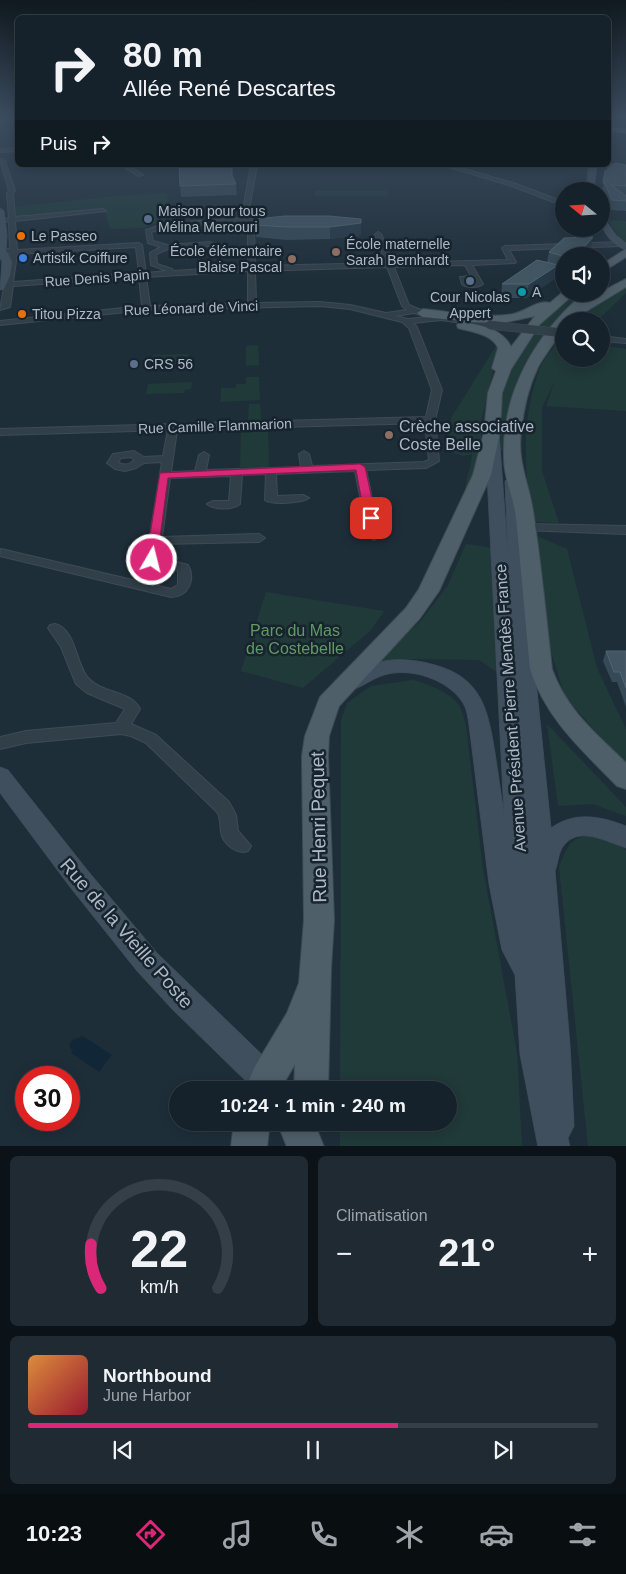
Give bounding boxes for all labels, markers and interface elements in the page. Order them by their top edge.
icon: right [40,35,105,100]
text: 80 m [123,35,203,74]
text: Allée René Descartes [123,76,336,101]
icon: right [87,130,115,158]
text: Puis [40,133,77,154]
north arrow [555,182,610,238]
map controls [555,182,610,367]
place label: Maison pour tous Mélina Mercouri [158,203,265,235]
marker: Maison pour tous Mélina Mercouri [142,213,154,225]
place label: Le Passeo [31,228,97,244]
marker: Le Passeo [15,230,27,242]
place label: École maternelle Sarah Bernhardt [346,236,450,268]
place label: École élémentaire Blaise Pascal [170,243,282,275]
marker: École maternelle Sarah Bernhardt [330,246,342,258]
button: sound [555,247,610,302]
place label: Artistik Coiffure [33,250,128,266]
marker: Artistik Coiffure [17,252,29,264]
marker: École élémentaire Blaise Pascal [286,253,298,265]
street label: Rue Denis Papin [44,266,150,290]
marker: Cour Nicolas Appert [464,275,476,287]
place label: A [532,284,542,300]
marker: A [516,286,528,298]
place label: Cour Nicolas Appert [430,289,510,321]
street label: Rue Léonard de Vinci [124,298,258,318]
place label: Titou Pizza [32,306,101,322]
marker: Titou Pizza [16,308,28,320]
button: search [555,312,610,367]
place label: CRS 56 [144,356,193,372]
marker: CRS 56 [128,358,140,370]
street label: Rue Camille Flammarion [138,415,292,437]
place label: Crèche associative Coste Belle [399,418,534,453]
marker: Crèche associative Coste Belle [383,429,395,441]
pin [350,497,392,539]
icon: arrive [357,504,385,532]
position arrow [125,533,177,585]
street label: Avenue Président Pierre Mendès France [492,563,529,853]
park label: Parc du Mas de Costebelle [246,622,344,657]
street label: Rue Henri Pequet [307,751,330,903]
street label: Rue de la Vieille Poste [56,854,197,1012]
speed limit sign: 30 [15,1066,80,1131]
text: 10:24 · 1 min · 240 m [220,1095,406,1116]
text: Climatisation [336,1207,428,1224]
text: 22 [130,1220,188,1278]
text: 21° [438,1232,496,1274]
text: − [336,1238,352,1269]
text: + [582,1238,598,1269]
text: km/h [140,1277,178,1297]
text: Northbound [103,1365,212,1386]
text: June Harbor [103,1387,191,1404]
icon: previous [109,1436,137,1464]
icon: pause [299,1436,327,1464]
icon: next [489,1436,517,1464]
icon: directions [133,1517,168,1552]
icon: music [220,1517,255,1552]
icon: phone [306,1517,341,1552]
icon: climate [392,1517,427,1552]
icon: car [479,1517,514,1552]
icon: filters [565,1517,600,1552]
text: 10:23 [26,1521,82,1546]

